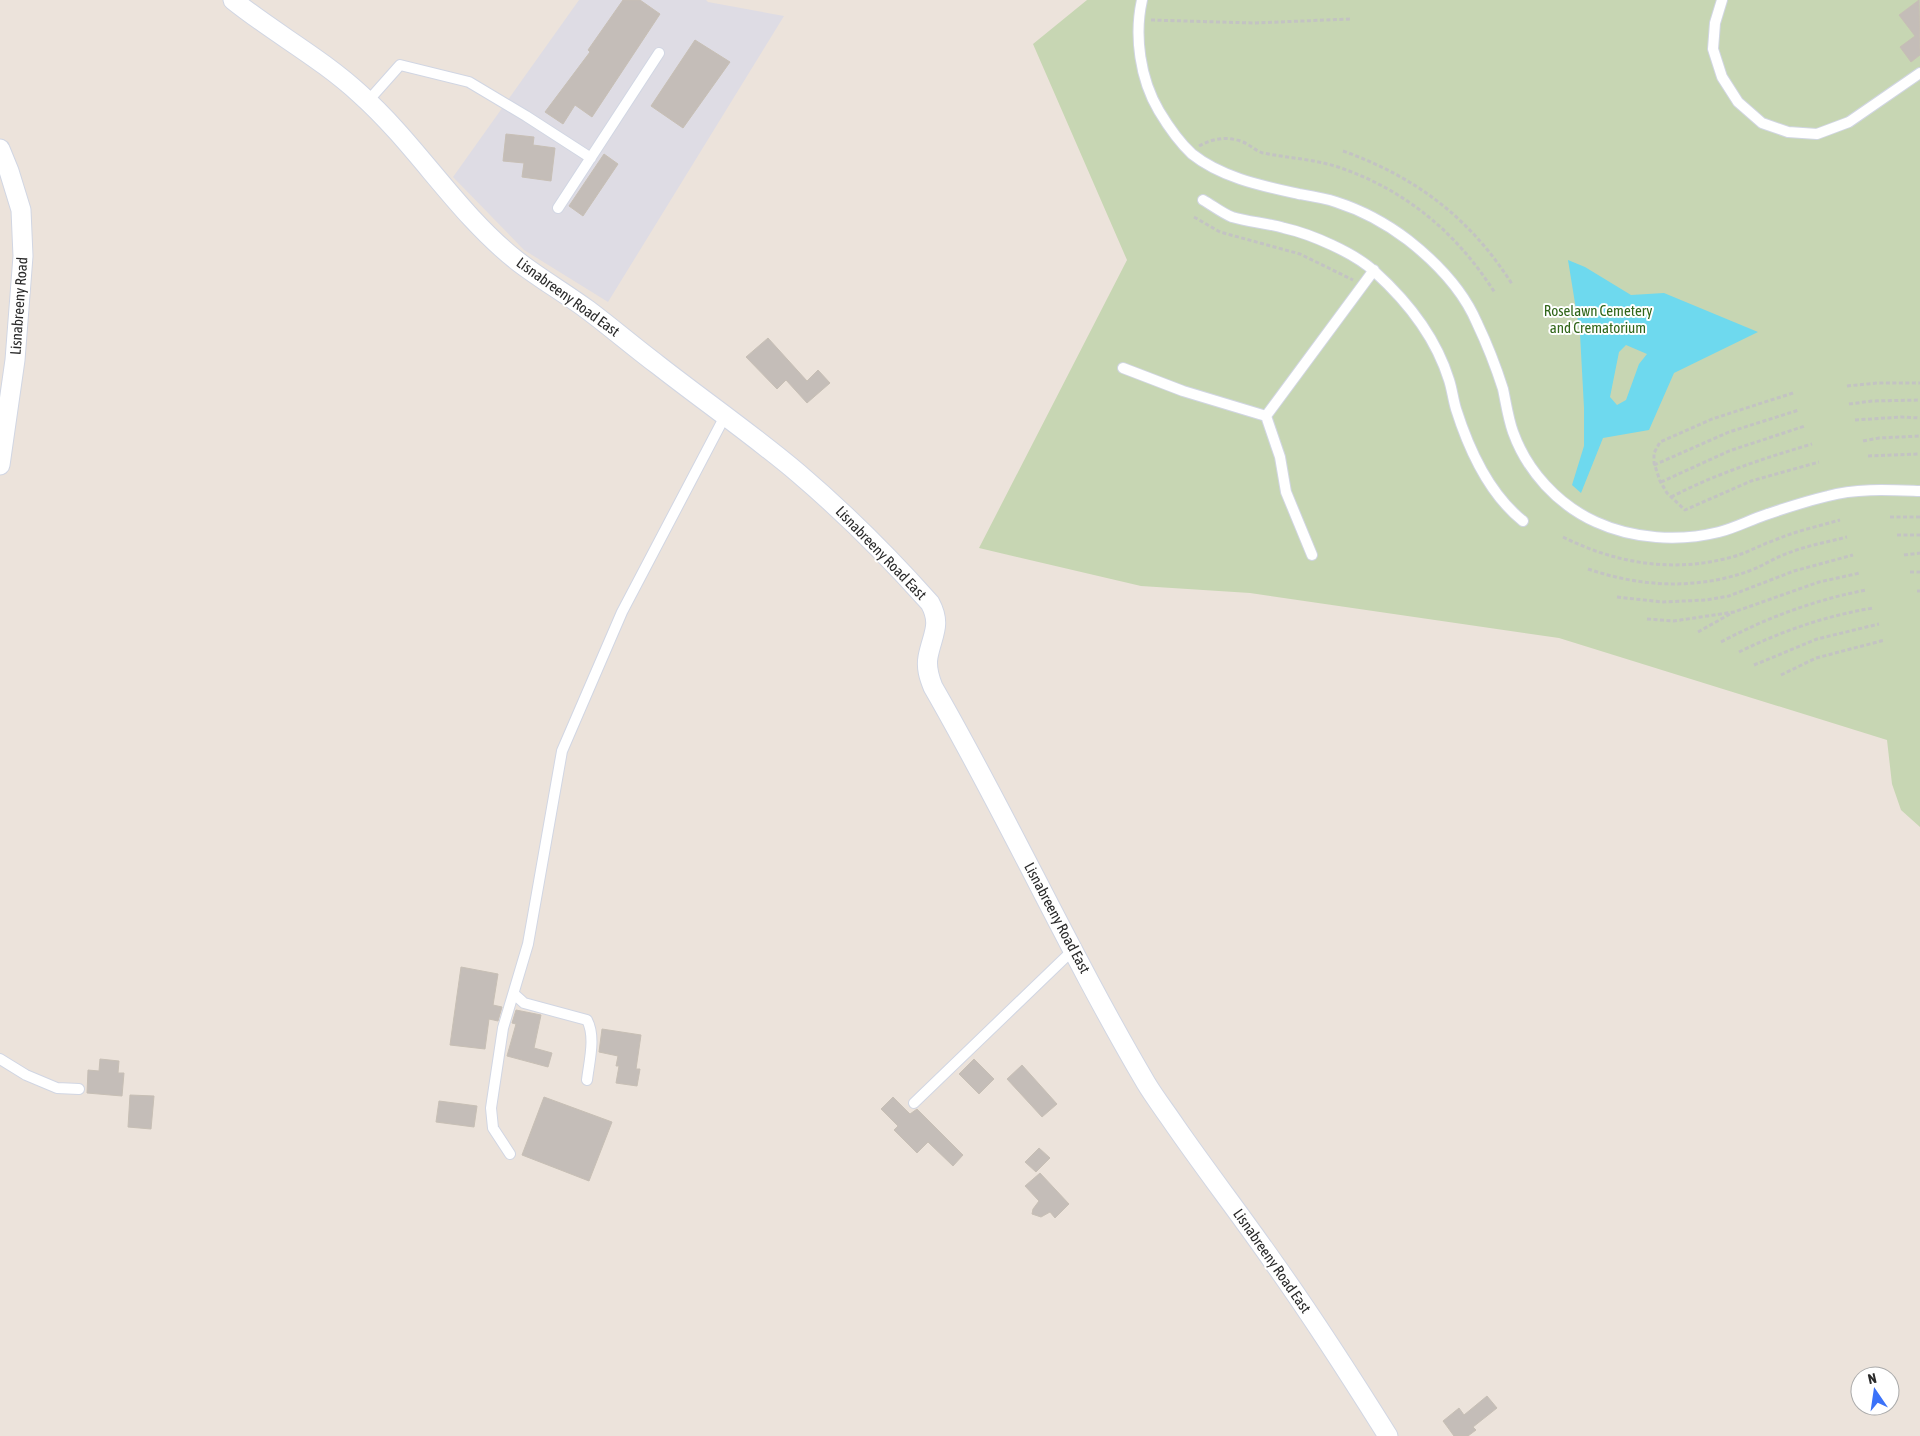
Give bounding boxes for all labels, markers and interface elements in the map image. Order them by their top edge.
street label: Lisnabreeny Road East [514,254,623,340]
street label: Lisnabreeny Road [7,256,30,355]
park label: Roselawn Cemetery and Crematorium [1544,302,1652,336]
street label: Lisnabreeny Road East [833,502,930,603]
street label: Lisnabreeny Road East [1021,859,1094,976]
street label: Lisnabreeny Road East [1230,1205,1315,1316]
north arrow [1850,1366,1900,1416]
text: N [1866,1370,1878,1387]

